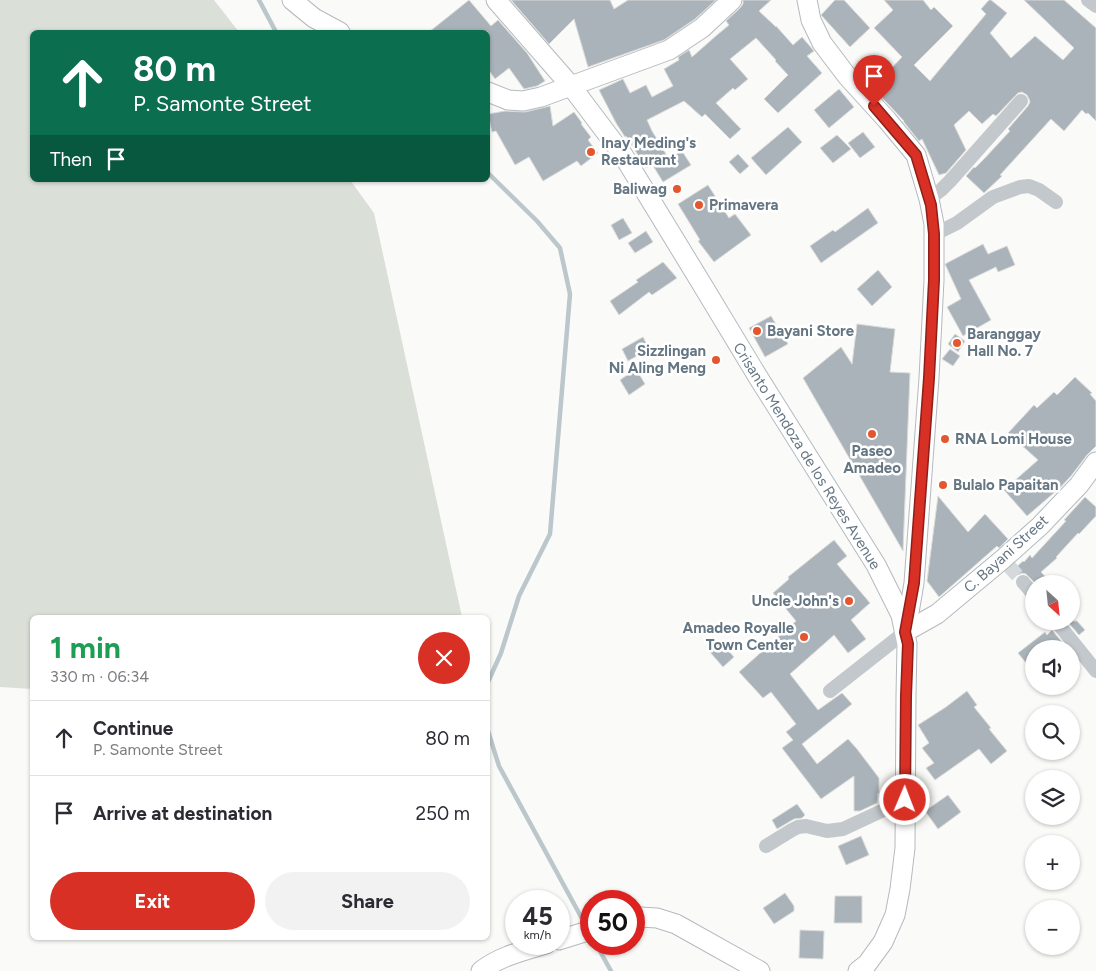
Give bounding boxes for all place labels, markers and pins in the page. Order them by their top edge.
pin [853,55,895,106]
place label: Inay Meding's Restaurant [601,134,696,169]
marker: Inay Meding's Restaurant [585,146,597,158]
place label: Baliwag [613,180,667,198]
marker: Baliwag [671,183,683,195]
place label: Primavera [709,196,779,214]
marker: Primavera [693,199,705,211]
place label: Bayani Store [767,322,855,340]
marker: Bayani Store [751,325,763,337]
place label: Baranggay Hall No. 7 [967,325,1041,360]
marker: Baranggay Hall No. 7 [951,337,963,349]
place label: Sizzlingan Ni Aling Meng [609,342,706,377]
marker: Sizzlingan Ni Aling Meng [710,354,722,366]
marker: Paseo Amadeo [866,428,878,440]
place label: RNA Lomi House [955,430,1072,448]
marker: RNA Lomi House [939,433,951,445]
place label: Paseo Amadeo [843,442,901,477]
place label: Bulalo Papaitan [953,476,1059,494]
marker: Bulalo Papaitan [937,479,949,491]
place label: Uncle John's [751,592,839,610]
marker: Uncle John's [843,595,855,607]
place label: Amadeo Royalle Town Center [683,619,795,654]
marker: Amadeo Royalle Town Center [798,631,810,643]

